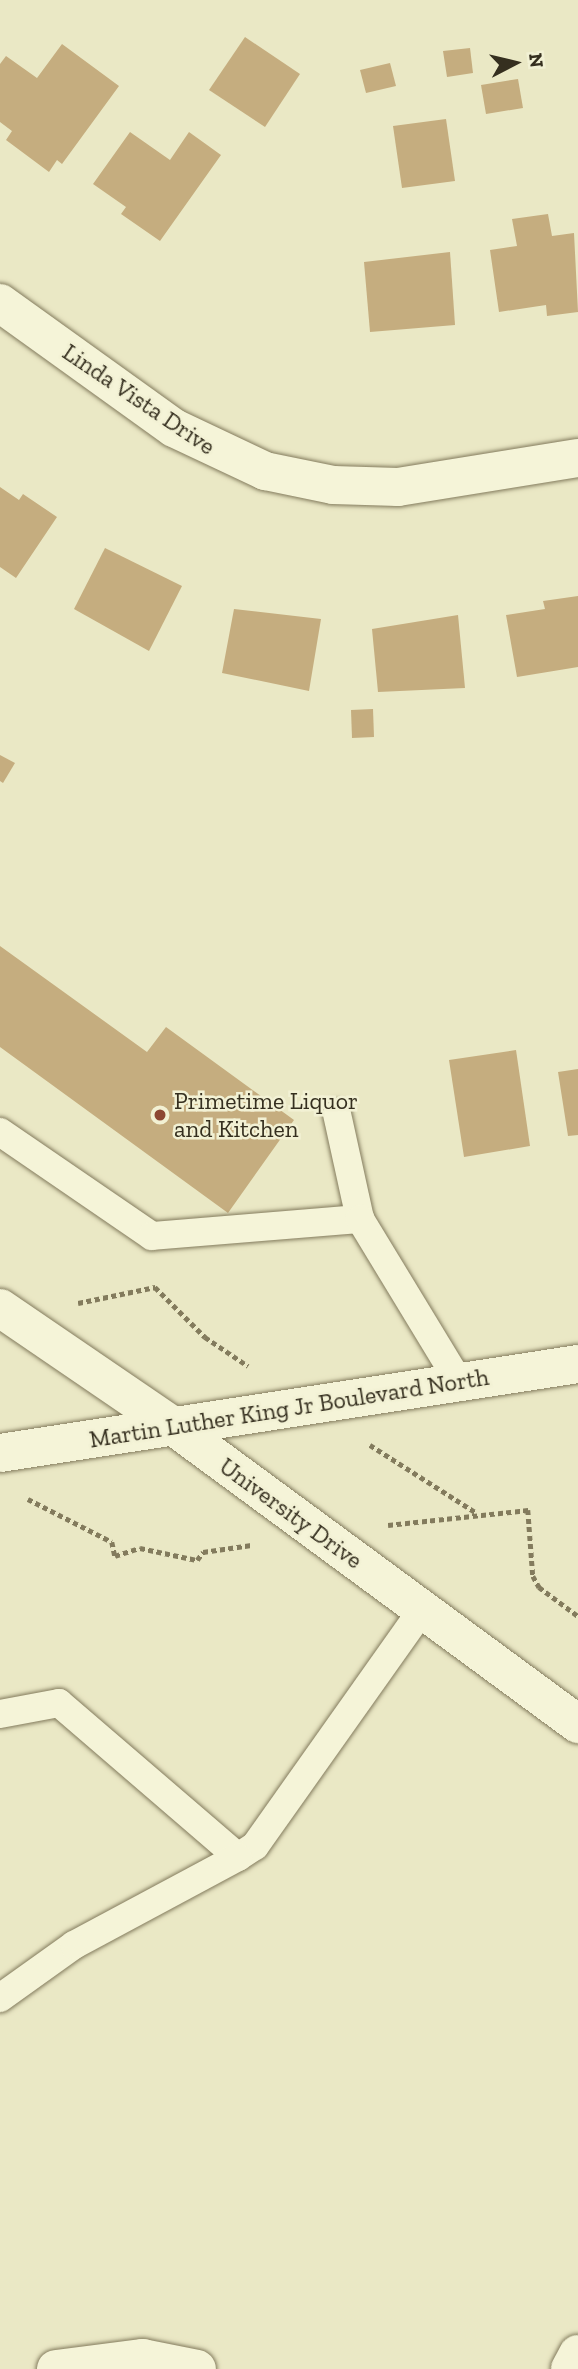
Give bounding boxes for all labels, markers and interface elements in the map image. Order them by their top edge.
north arrow [480,28,550,98]
text: N [524,52,549,69]
street label: Linda Vista Drive [57,337,221,461]
place label: Primetime Liquor and Kitchen [174,1087,358,1143]
marker: Primetime Liquor and Kitchen [152,1107,168,1123]
street label: Martin Luther King Jr Boulevard North [87,1362,491,1454]
street label: University Drive [214,1451,368,1575]

